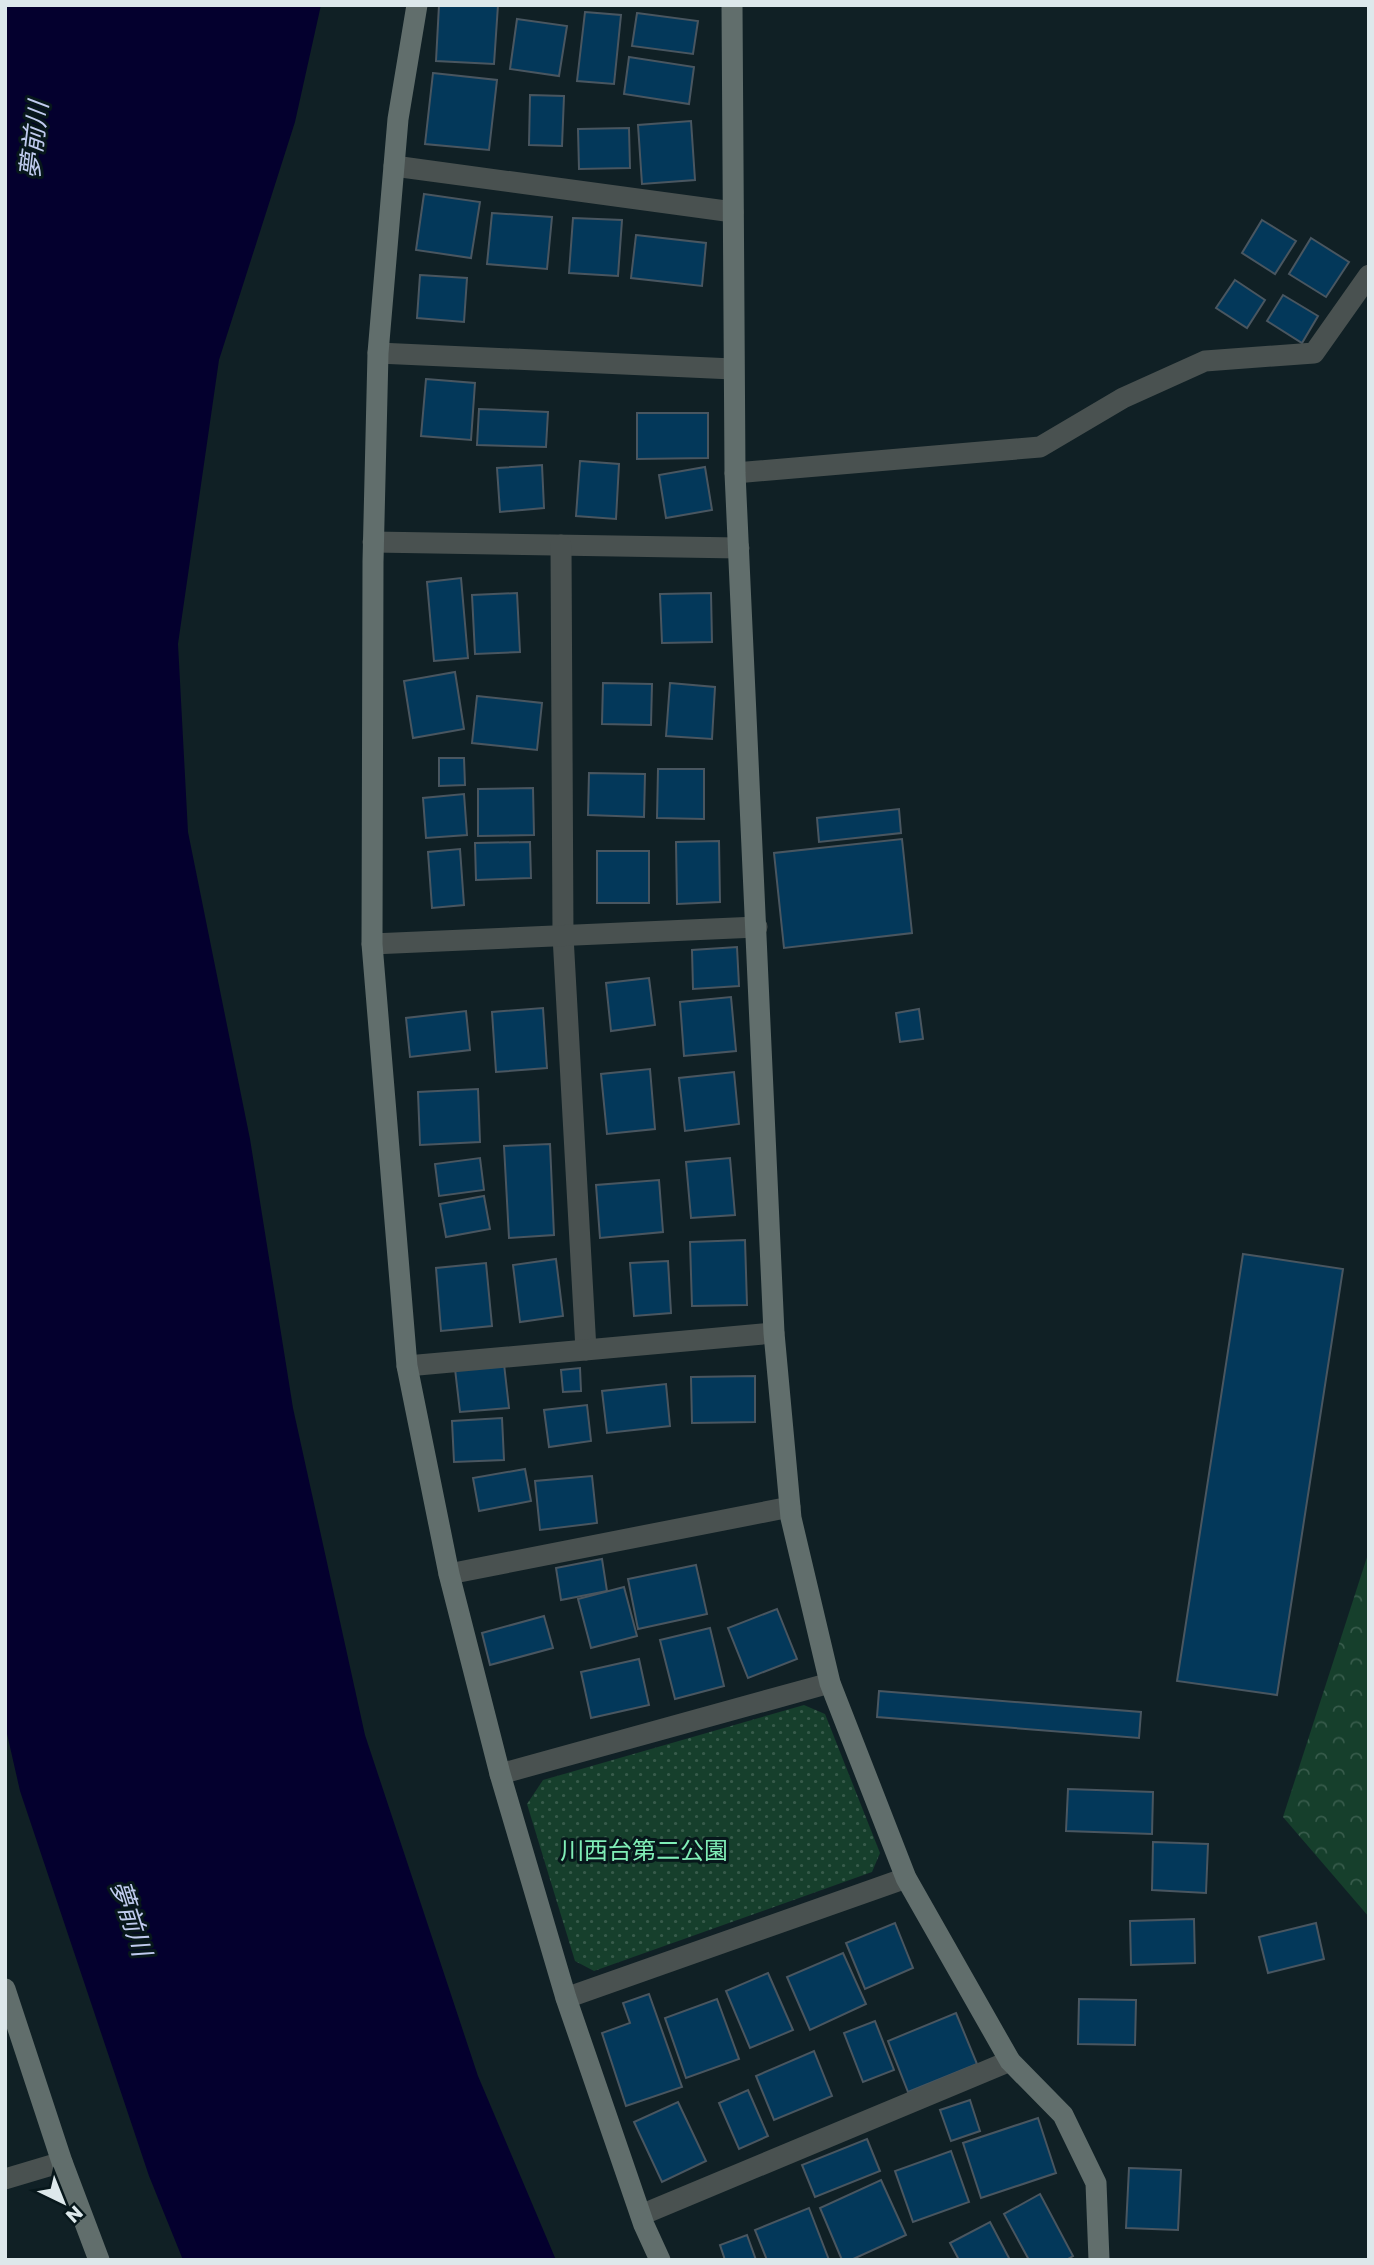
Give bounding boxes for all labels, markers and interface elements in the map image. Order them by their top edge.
water label: 夢前川 [11,96,57,181]
park label: 川西台第二公園 [560,1834,728,1867]
water label: 夢前川 [102,1875,161,1963]
north arrow [28,2167,98,2237]
text: N [60,2199,89,2229]

